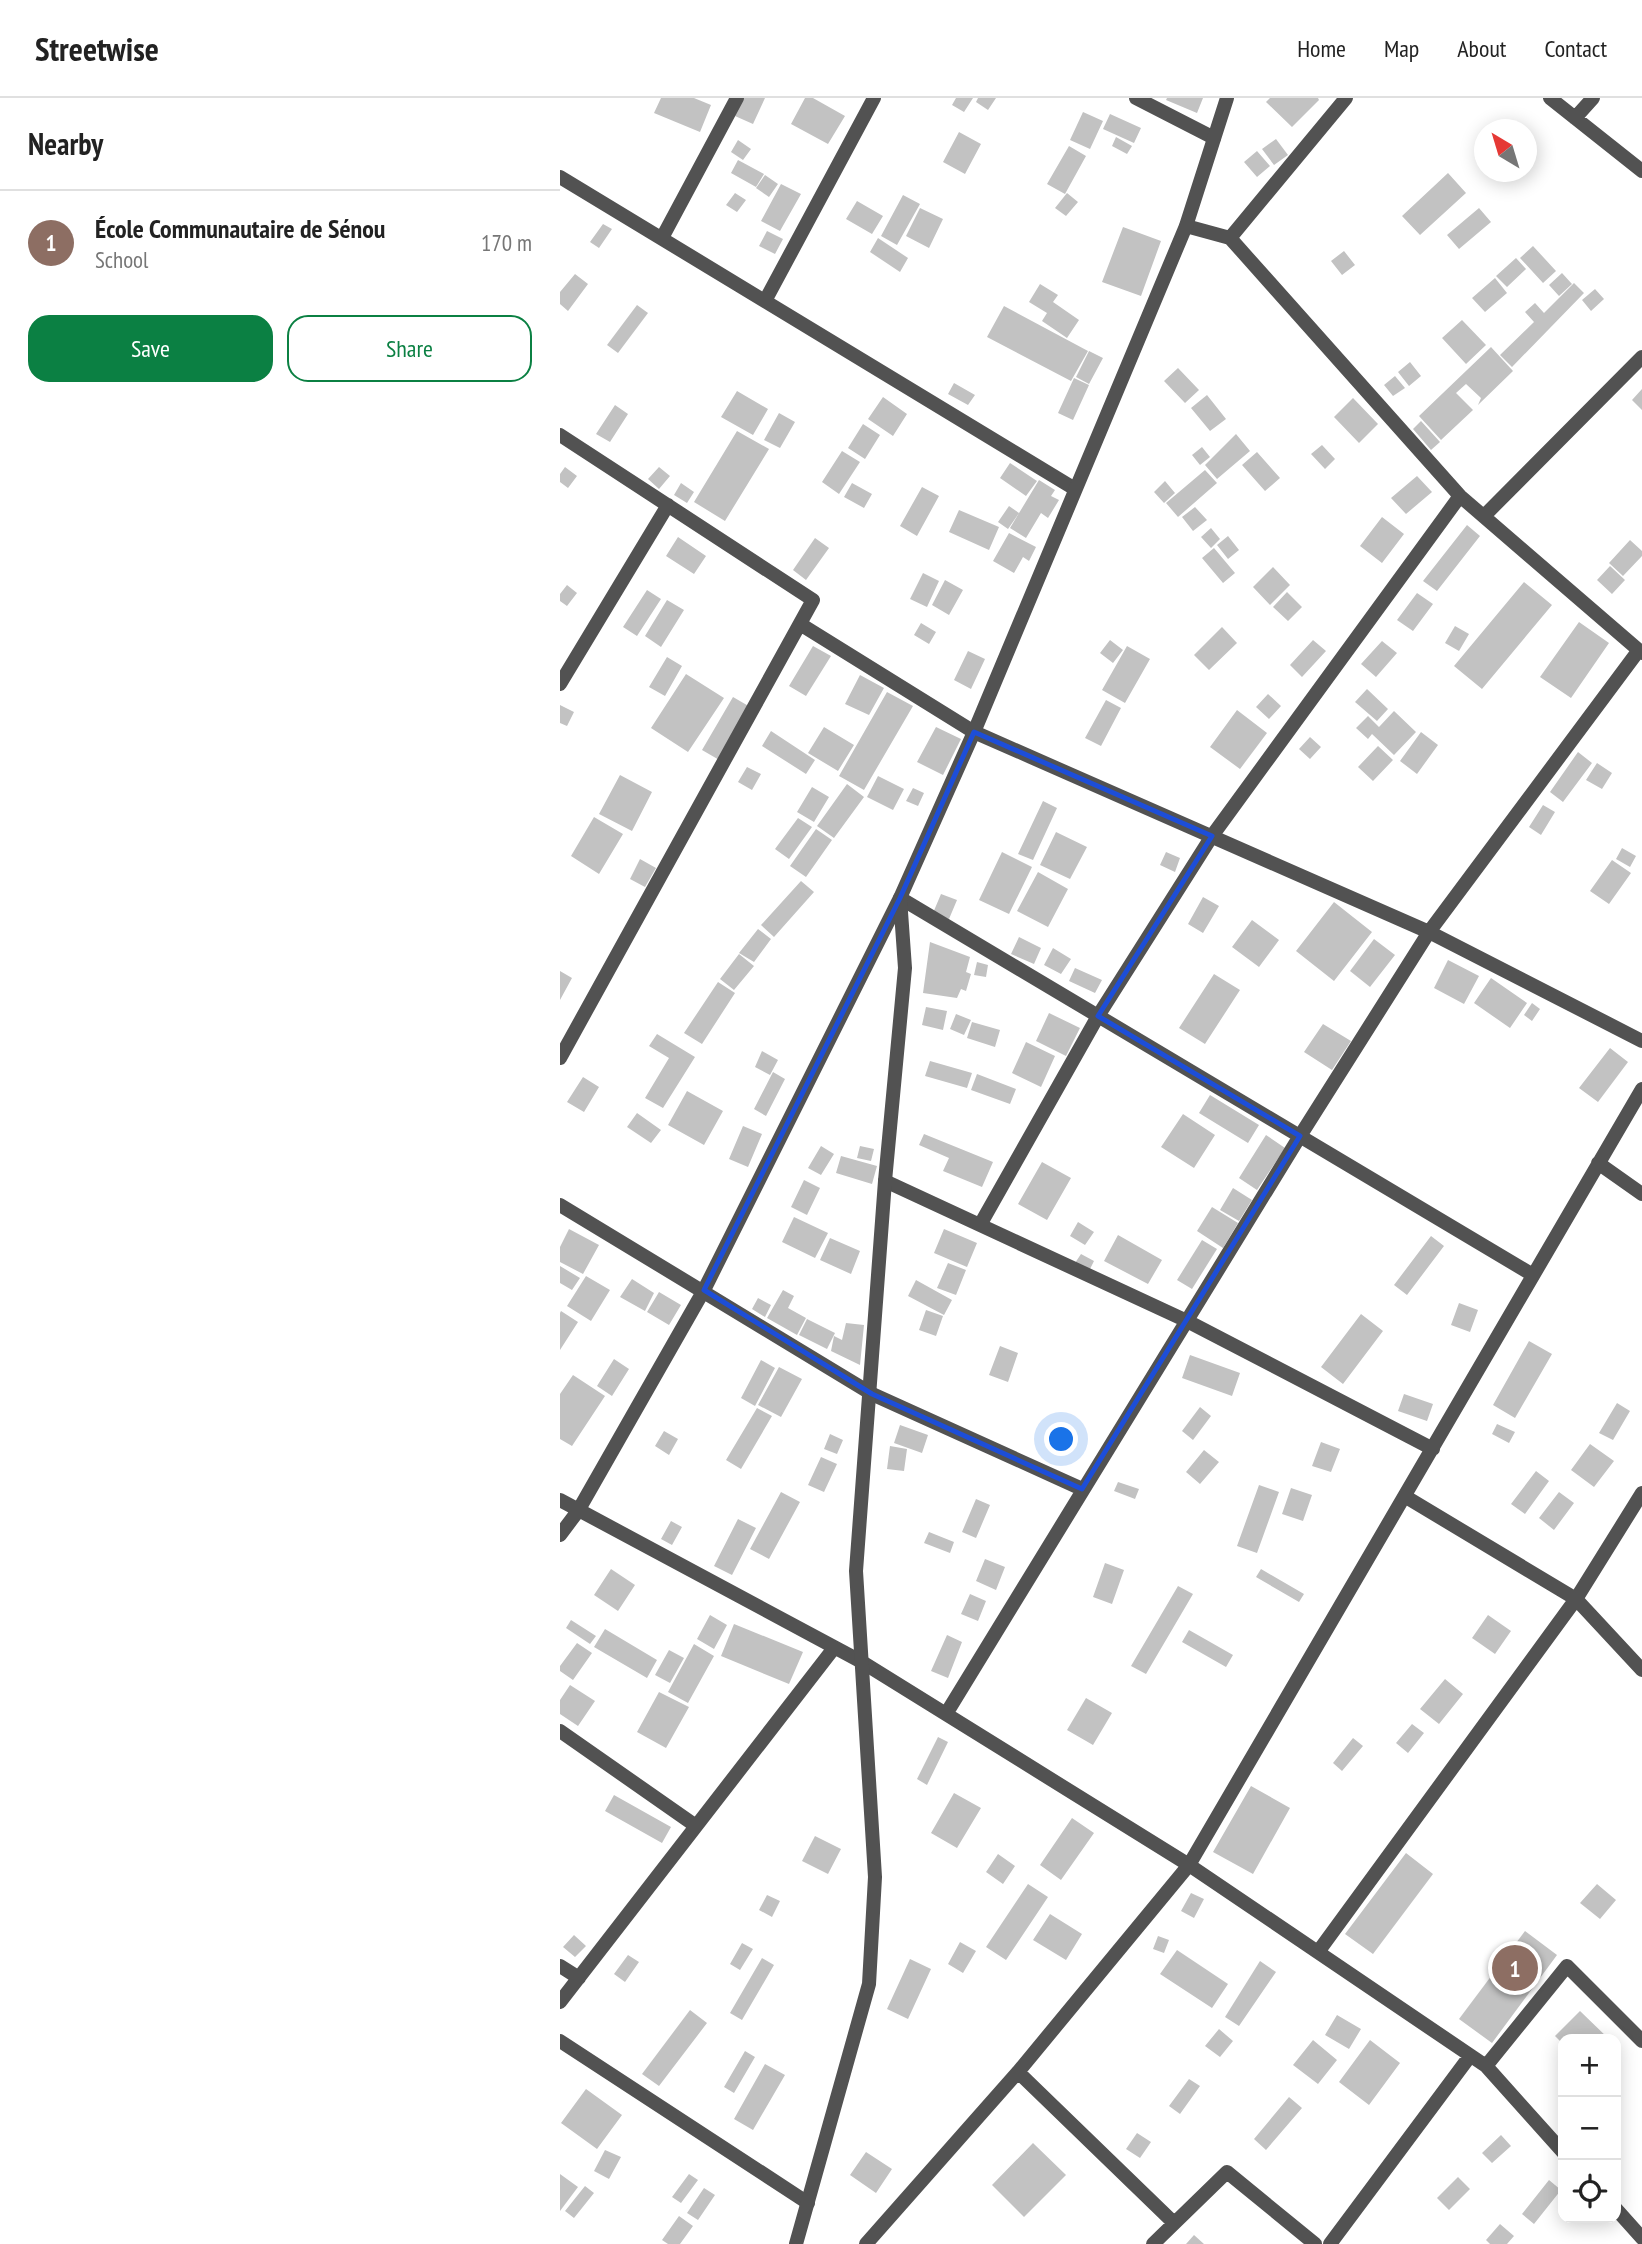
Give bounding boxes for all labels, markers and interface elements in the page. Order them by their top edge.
text: Streetwise [35,27,159,70]
text: Home [1297,33,1346,64]
text: Map [1384,33,1419,64]
text: About [1457,33,1506,64]
text: Contact [1544,33,1607,64]
north arrow [1474,119,1537,182]
text: Nearby [28,124,103,163]
text: École Communautaire de Sénou [95,212,385,245]
text: 1 [46,228,57,257]
text: 170 m [481,228,532,257]
text: School [95,245,148,274]
button: Save [28,315,273,382]
button: Share [287,315,532,382]
your location [1044,1422,1078,1456]
pin: 1 [1492,1942,1538,1994]
map controls [1558,2034,1621,2223]
button: + [1558,2034,1621,2097]
button: − [1558,2097,1621,2160]
button: locate [1558,2160,1621,2223]

